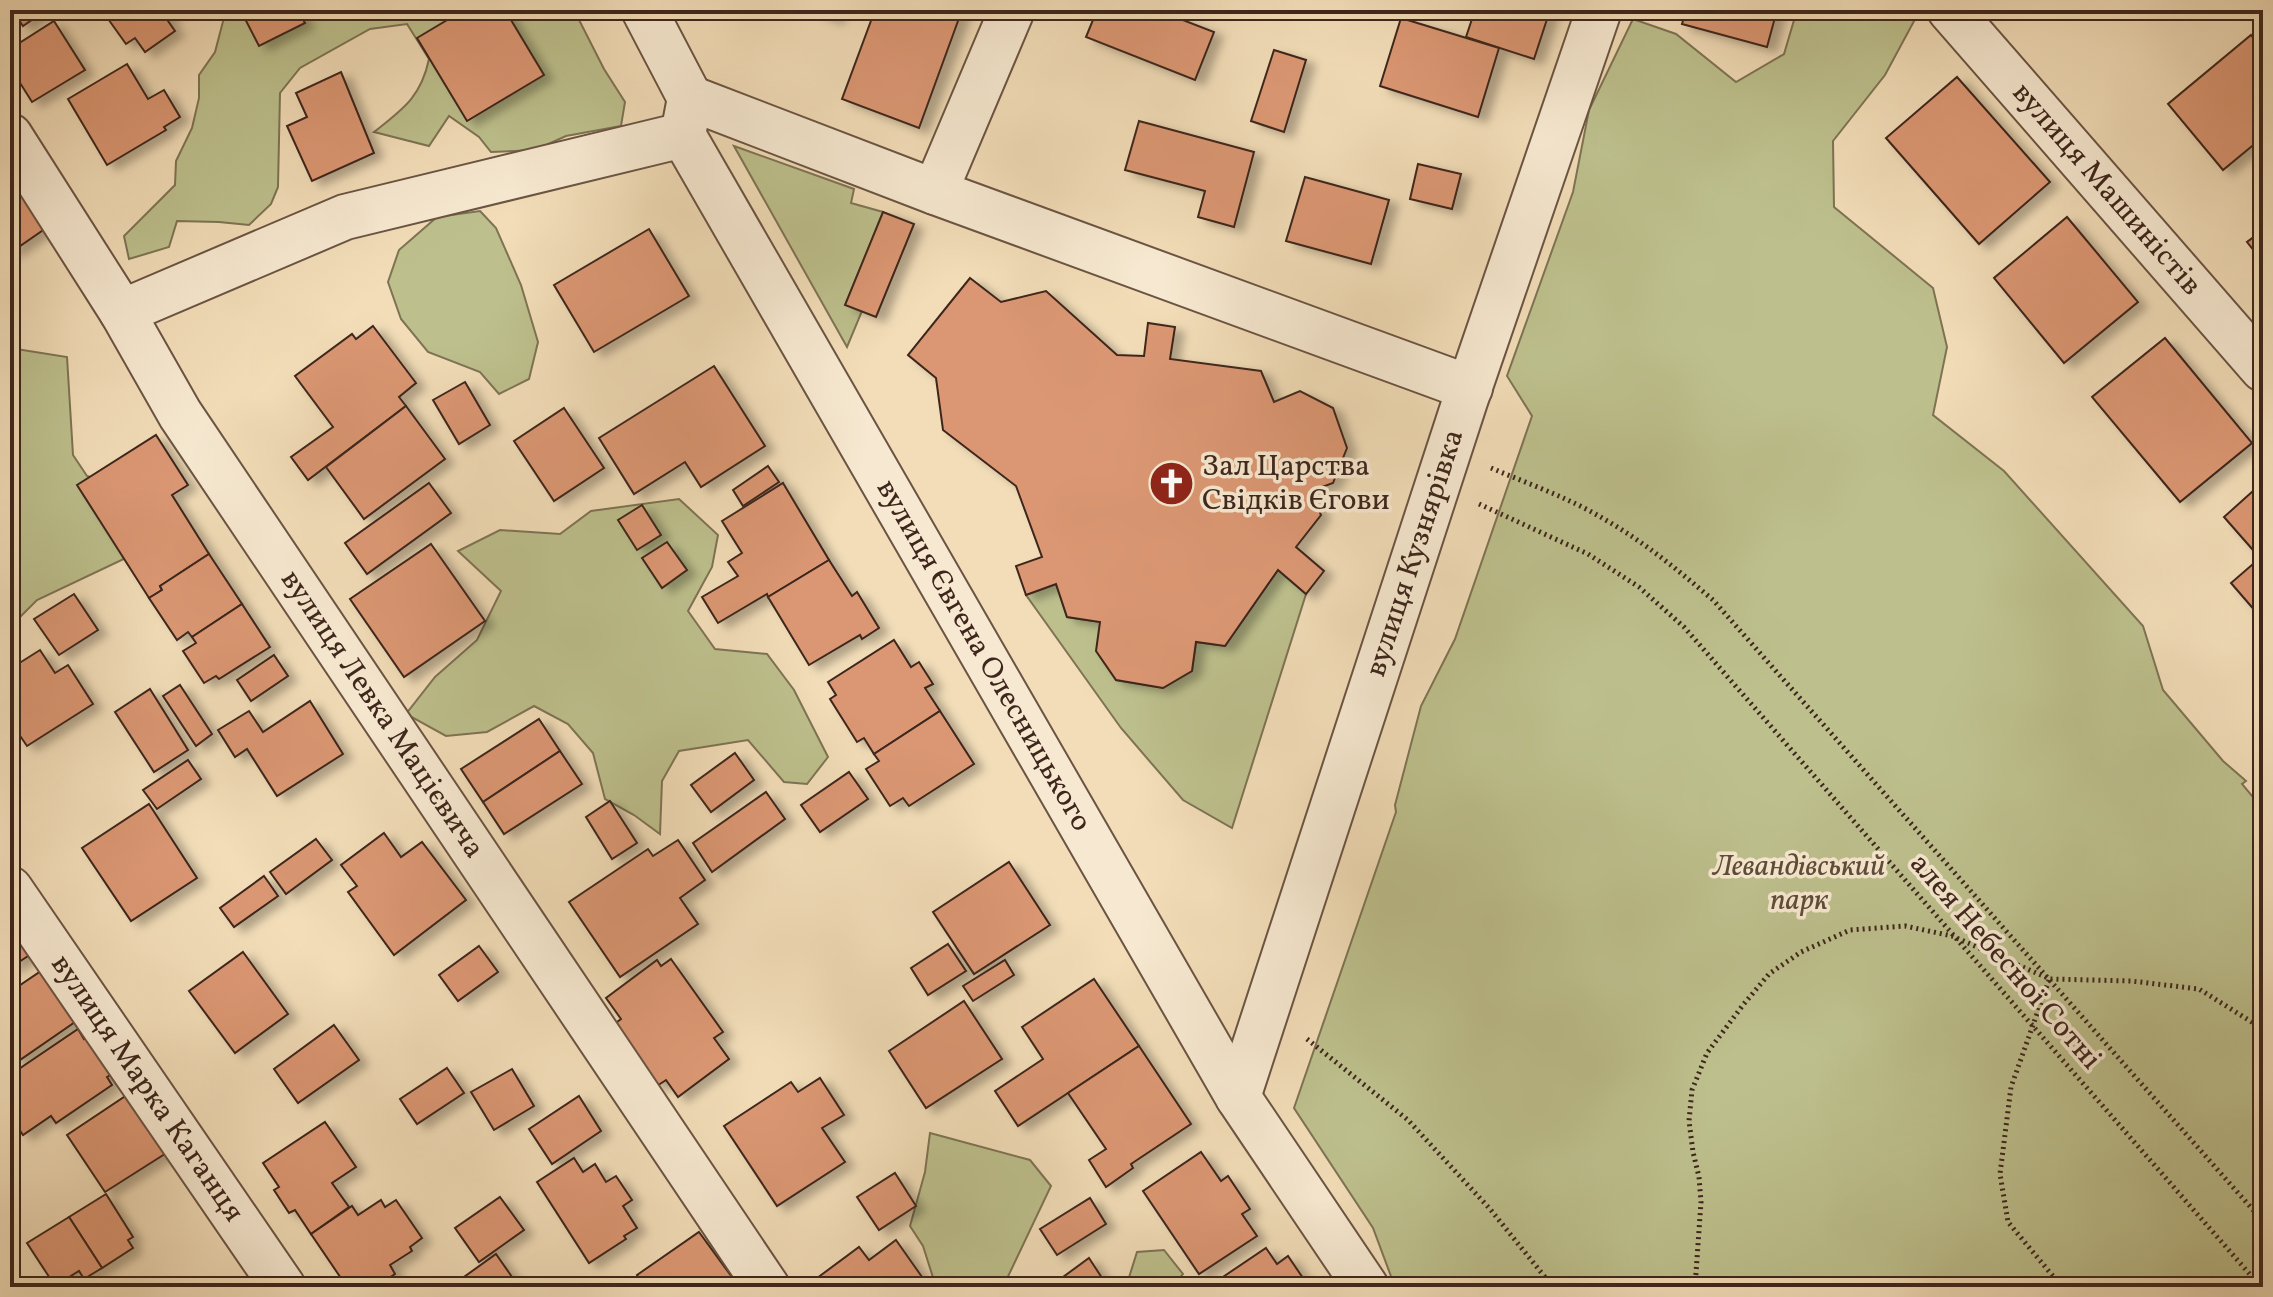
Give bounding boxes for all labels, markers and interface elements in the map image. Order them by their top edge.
street label: вулиця Машиністів [2002,74,2211,305]
street label: вулиця Кузнярівка [1355,424,1475,682]
place label: Зал Царства Свідків Єгови [1202,446,1390,522]
church icon: Зал Царства Свідків Єгови [1147,460,1195,508]
street label: вулиця Євгена Олесницького [865,472,1102,840]
street label: вулиця Левка Мацієвича [270,562,494,867]
street label: алея Небесної Сотні [1899,845,2111,1079]
park label: Левандівський парк [1712,846,1885,922]
street label: вулиця Марка Каганця [40,946,254,1231]

